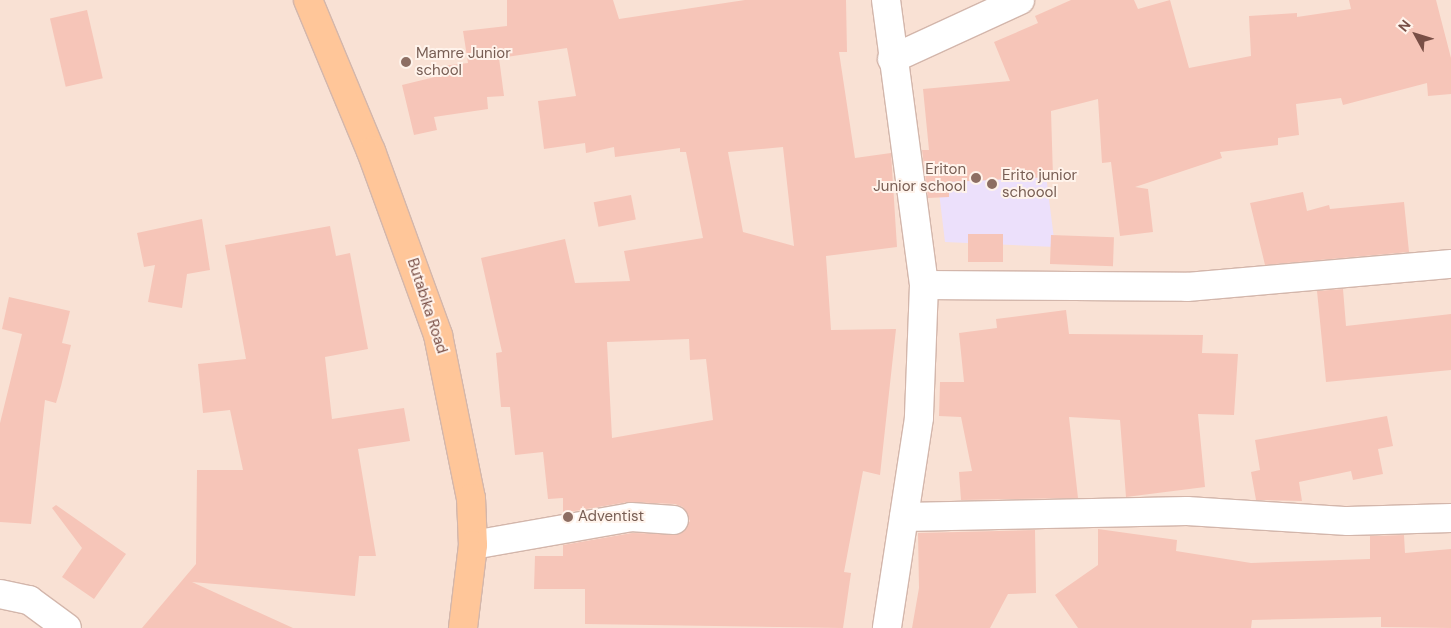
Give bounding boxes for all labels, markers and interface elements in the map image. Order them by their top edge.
north arrow [1391,10,1441,60]
text: N [1394,16,1415,35]
place label: Mamre Junior school [416,44,511,79]
marker: Mamre Junior school [400,56,412,68]
place label: Eriton Junior school [873,160,966,195]
place label: Erito junior schoool [1002,166,1077,201]
marker: Eriton Junior school [970,172,982,184]
marker: Erito junior schoool [986,178,998,190]
street label: Butabika Road [403,256,451,356]
place label: Adventist [578,508,644,526]
marker: Adventist [562,511,574,523]

